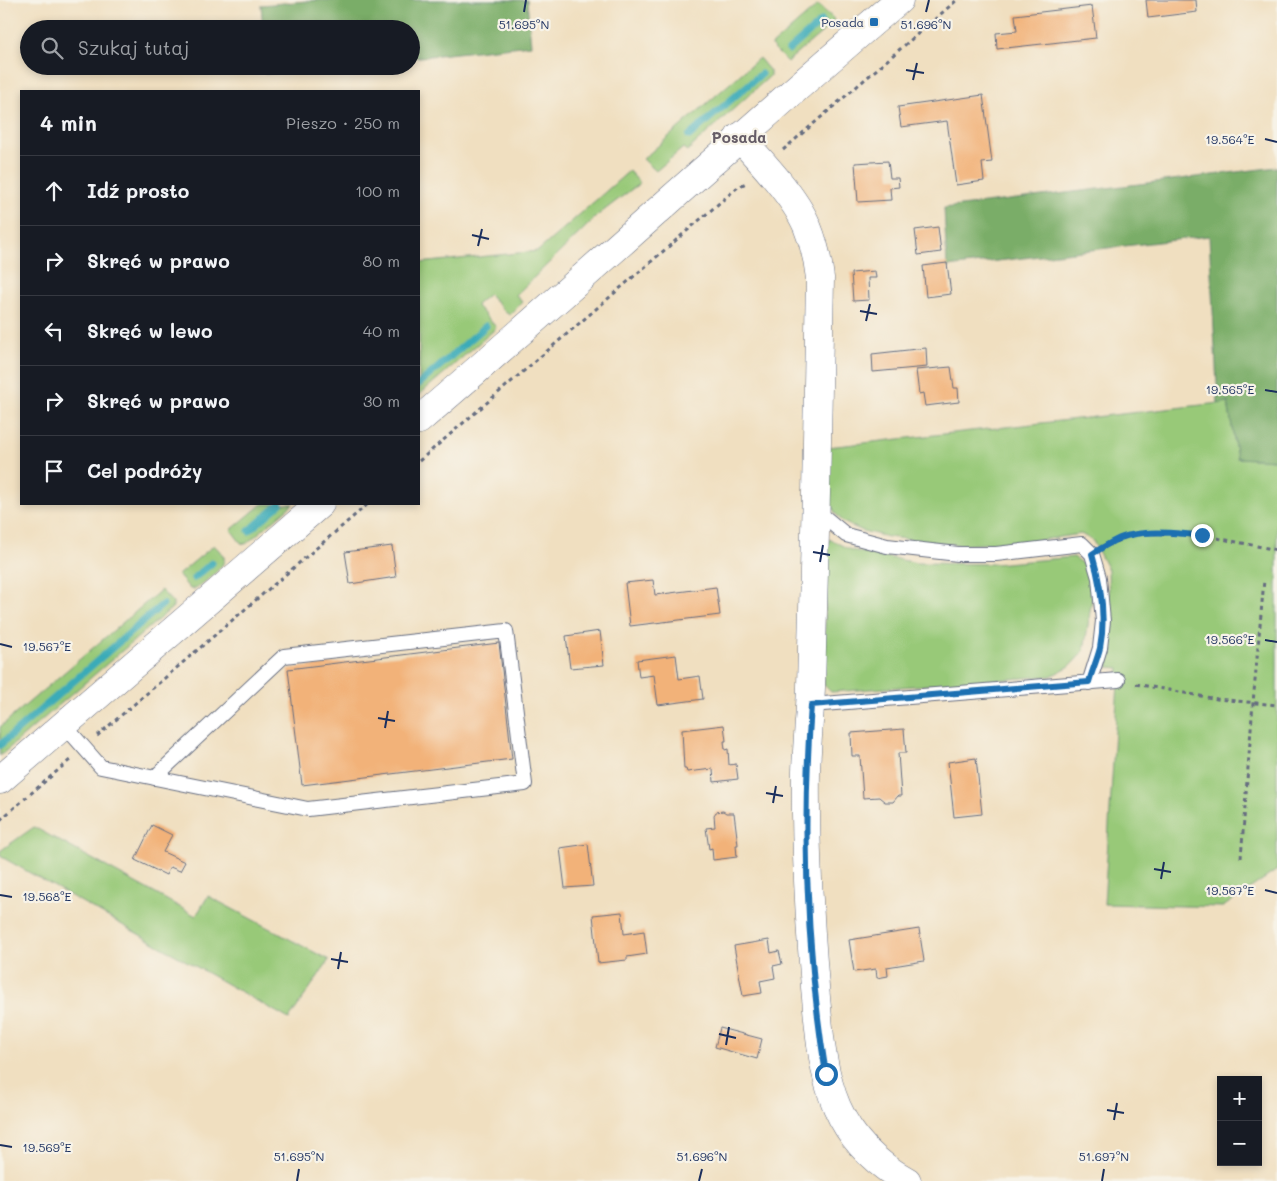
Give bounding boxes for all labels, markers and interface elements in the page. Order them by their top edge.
place label: Posada [821,14,864,30]
text: 51.695°N [499,16,549,32]
marker: Posada [868,16,880,28]
text: 51.696°N [901,16,951,32]
search box [20,20,420,75]
icon: search [38,34,66,62]
text: Szukaj tutaj [78,35,189,60]
text: 4 min [40,109,97,136]
text: Pieszo · 250 m [286,112,400,133]
district label: Posada [712,127,766,147]
text: 19.564°E [1206,131,1255,147]
icon: ahead [40,177,68,205]
text: Idź prosto [87,178,189,203]
text: 100 m [355,180,400,201]
icon: right [40,247,68,275]
text: Skręć w prawo [87,248,230,273]
text: 80 m [363,250,400,271]
icon: left [40,317,68,345]
text: Skręć w lewo [87,318,213,343]
text: 40 m [363,320,400,341]
text: 19.565°E [1206,381,1254,397]
icon: right [40,387,68,415]
text: Skręć w prawo [87,388,230,413]
text: 30 m [363,390,400,411]
icon: arrive [40,457,68,485]
text: Cel podróży [87,458,202,483]
route end [1191,524,1214,547]
text: 19.566°E [1206,631,1255,647]
text: 19.567°E [23,638,71,654]
text: 19.567°E [1206,882,1254,898]
text: 19.568°E [22,888,72,904]
route start [815,1063,838,1086]
map controls [1217,1076,1262,1166]
button: + [1217,1076,1262,1121]
button: − [1217,1121,1262,1166]
text: 19.569°E [23,1139,72,1155]
text: 51.695°N [274,1148,324,1164]
text: 51.696°N [677,1148,727,1164]
text: 51.697°N [1079,1148,1129,1164]

